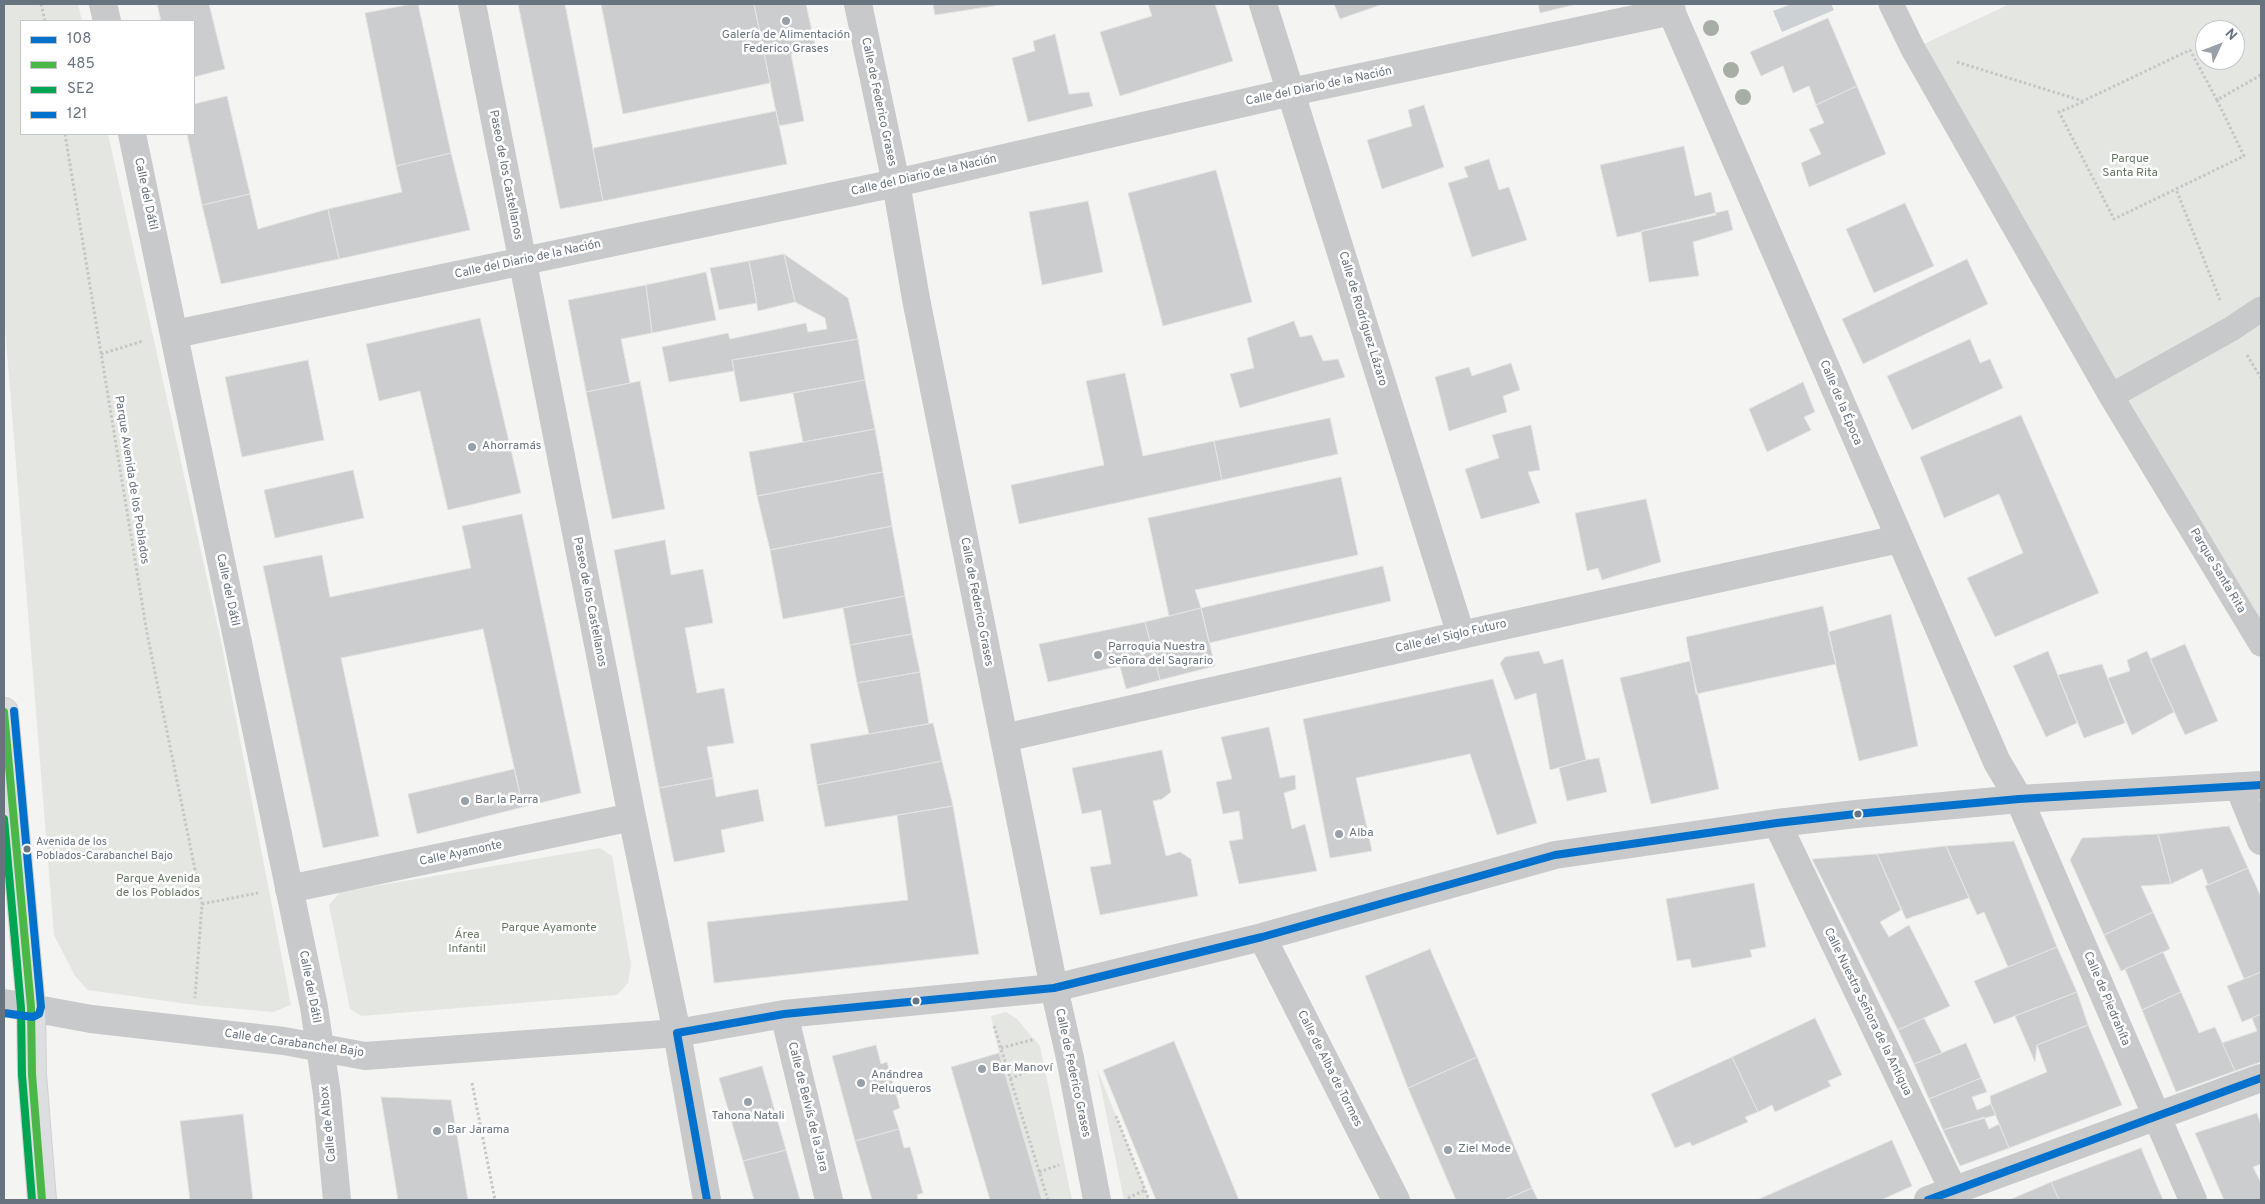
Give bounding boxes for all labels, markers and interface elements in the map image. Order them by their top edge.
marker: Galería de Alimentación Federico Grases [780,15,792,27]
legend [20,20,195,135]
north arrow [2195,20,2245,70]
text: N [2221,26,2240,45]
place label: Galería de Alimentación Federico Grases [722,29,850,57]
text: 108 [67,30,91,49]
street label: Calle de Federico Grases [857,36,899,168]
text: 485 [67,55,95,74]
street label: Calle del Diario de la Nación [1245,64,1393,110]
text: SE2 [67,80,94,99]
text: 121 [67,105,87,124]
street label: Paseo de los Castellanos [485,109,525,241]
street label: Calle del Diario de la Nación [850,152,998,200]
park label: Parque Santa Rita [2102,153,2158,181]
street label: Calle del Dátil [130,156,160,232]
street label: Calle del Diario de la Nación [454,237,602,283]
street label: Calle de Rodríguez Lázaro [1335,250,1389,388]
street label: Calle de la Época [1816,358,1864,448]
street label: Parque Avenida de los Poblados [111,395,151,565]
place label: Ahorramás [482,440,541,454]
marker: Ahorramás [466,441,478,453]
street label: Parque Santa Rita [2186,526,2248,616]
street label: Paseo de los Castellanos [569,536,609,668]
street label: Calle de Federico Grases [956,536,996,668]
street label: Calle del Dátil [212,552,242,628]
street label: Calle del Siglo Futuro [1394,617,1508,657]
place label: Parroquia Nuestra Señora del Sagrario [1108,641,1213,669]
marker: Parroquia Nuestra Señora del Sagrario [1092,649,1104,661]
place label: Bar la Parra [475,794,538,808]
marker: Bar la Parra [459,795,471,807]
unlabelled marker [1853,809,1863,819]
place label: Alba [1349,827,1374,841]
marker: Alba [1333,828,1345,840]
place label: Avenida de los Poblados-Carabanchel Bajo [36,836,173,862]
street label: Calle Ayamonte [418,838,504,870]
marker: Avenida de los Poblados-Carabanchel Bajo [22,844,32,854]
park label: Parque Avenida de los Poblados [116,873,200,901]
park label: Parque Ayamonte [501,922,597,936]
street label: Calle Nuestra Señora de la Antigua [1820,926,1914,1098]
park label: Área Infantil [448,929,486,957]
street label: Calle del Dátil [295,949,323,1025]
street label: Calle de Piedrahíta [2080,950,2132,1048]
unlabelled marker [911,996,921,1006]
street label: Calle de Federico Grases [1051,1007,1093,1139]
street label: Calle de Alba de Tormes [1293,1008,1365,1130]
street label: Calle de Carabanchel Bajo [223,1027,365,1061]
street label: Calle de Belvís de la Jara [784,1041,830,1173]
place label: Bar Manoví [992,1062,1052,1076]
marker: Bar Manoví [976,1063,988,1075]
place label: Anándrea Peluqueros [871,1069,931,1097]
marker: Anándrea Peluqueros [855,1077,867,1089]
street label: Calle de Albox [318,1085,340,1163]
marker: Tahona Natali [742,1096,754,1108]
place label: Tahona Natali [711,1110,785,1124]
place label: Bar Jarama [447,1124,509,1138]
marker: Bar Jarama [431,1125,443,1137]
place label: Ziel Mode [1458,1143,1511,1157]
marker: Ziel Mode [1442,1144,1454,1156]

